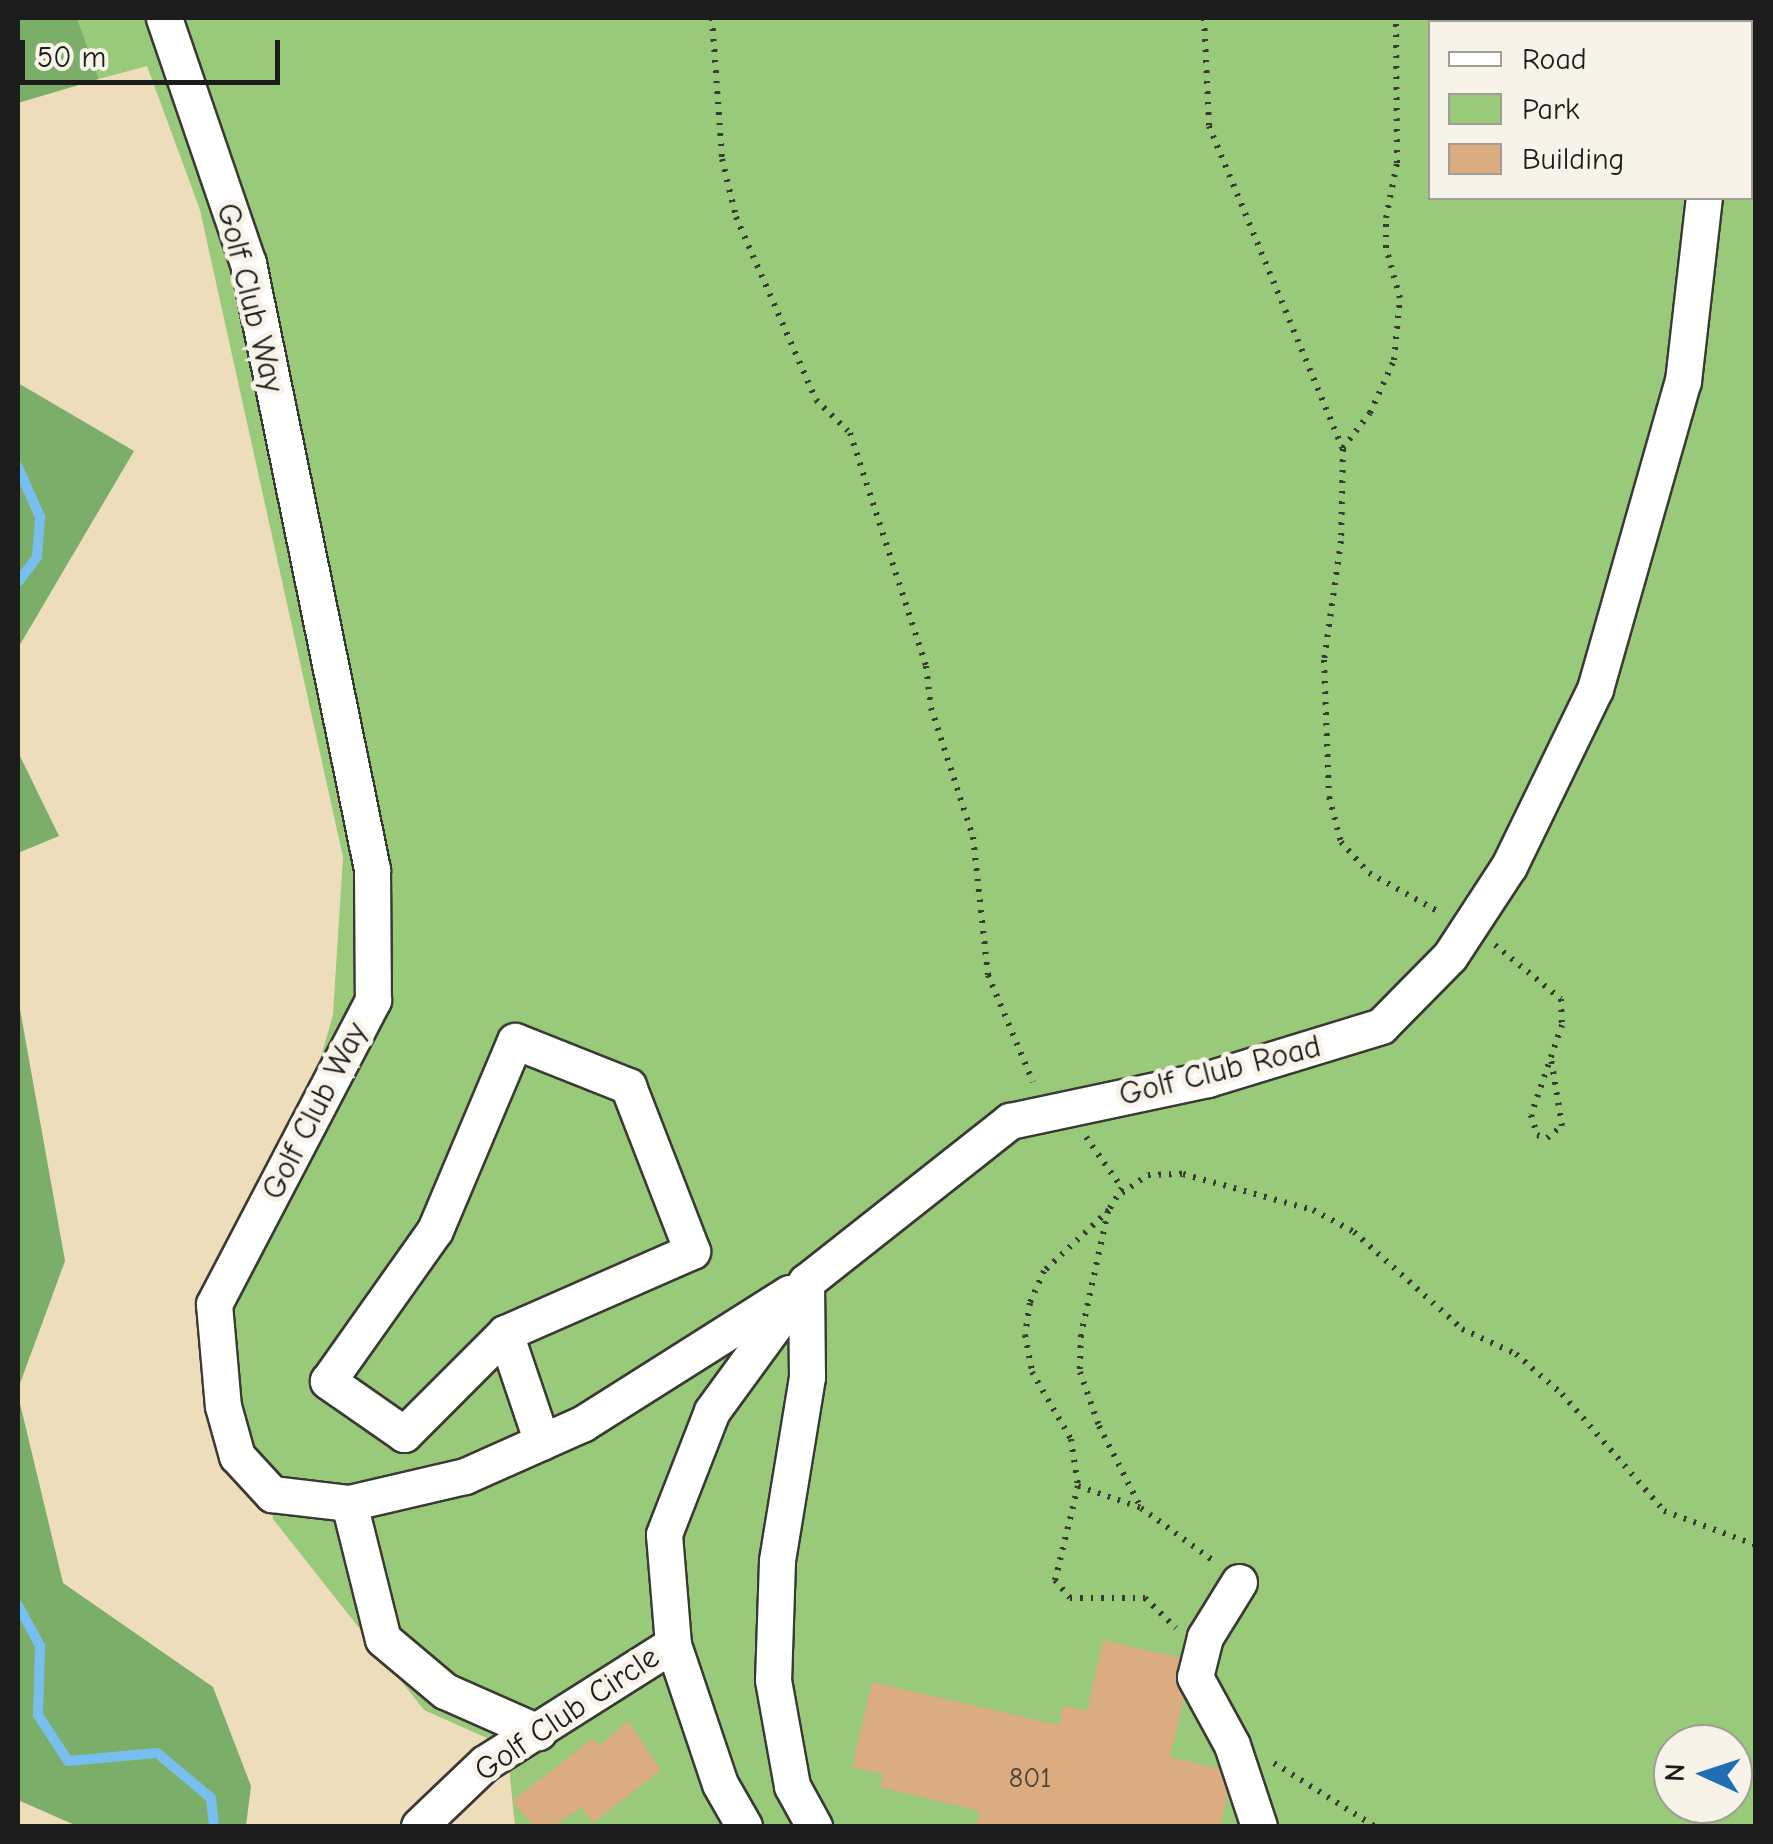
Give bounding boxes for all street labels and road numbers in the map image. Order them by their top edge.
street label: Golf Club Way [208,199,292,397]
street label: Golf Club Way [254,1016,376,1206]
street label: Golf Club Road [1115,1027,1325,1115]
street label: Golf Club Circle [467,1638,667,1790]

